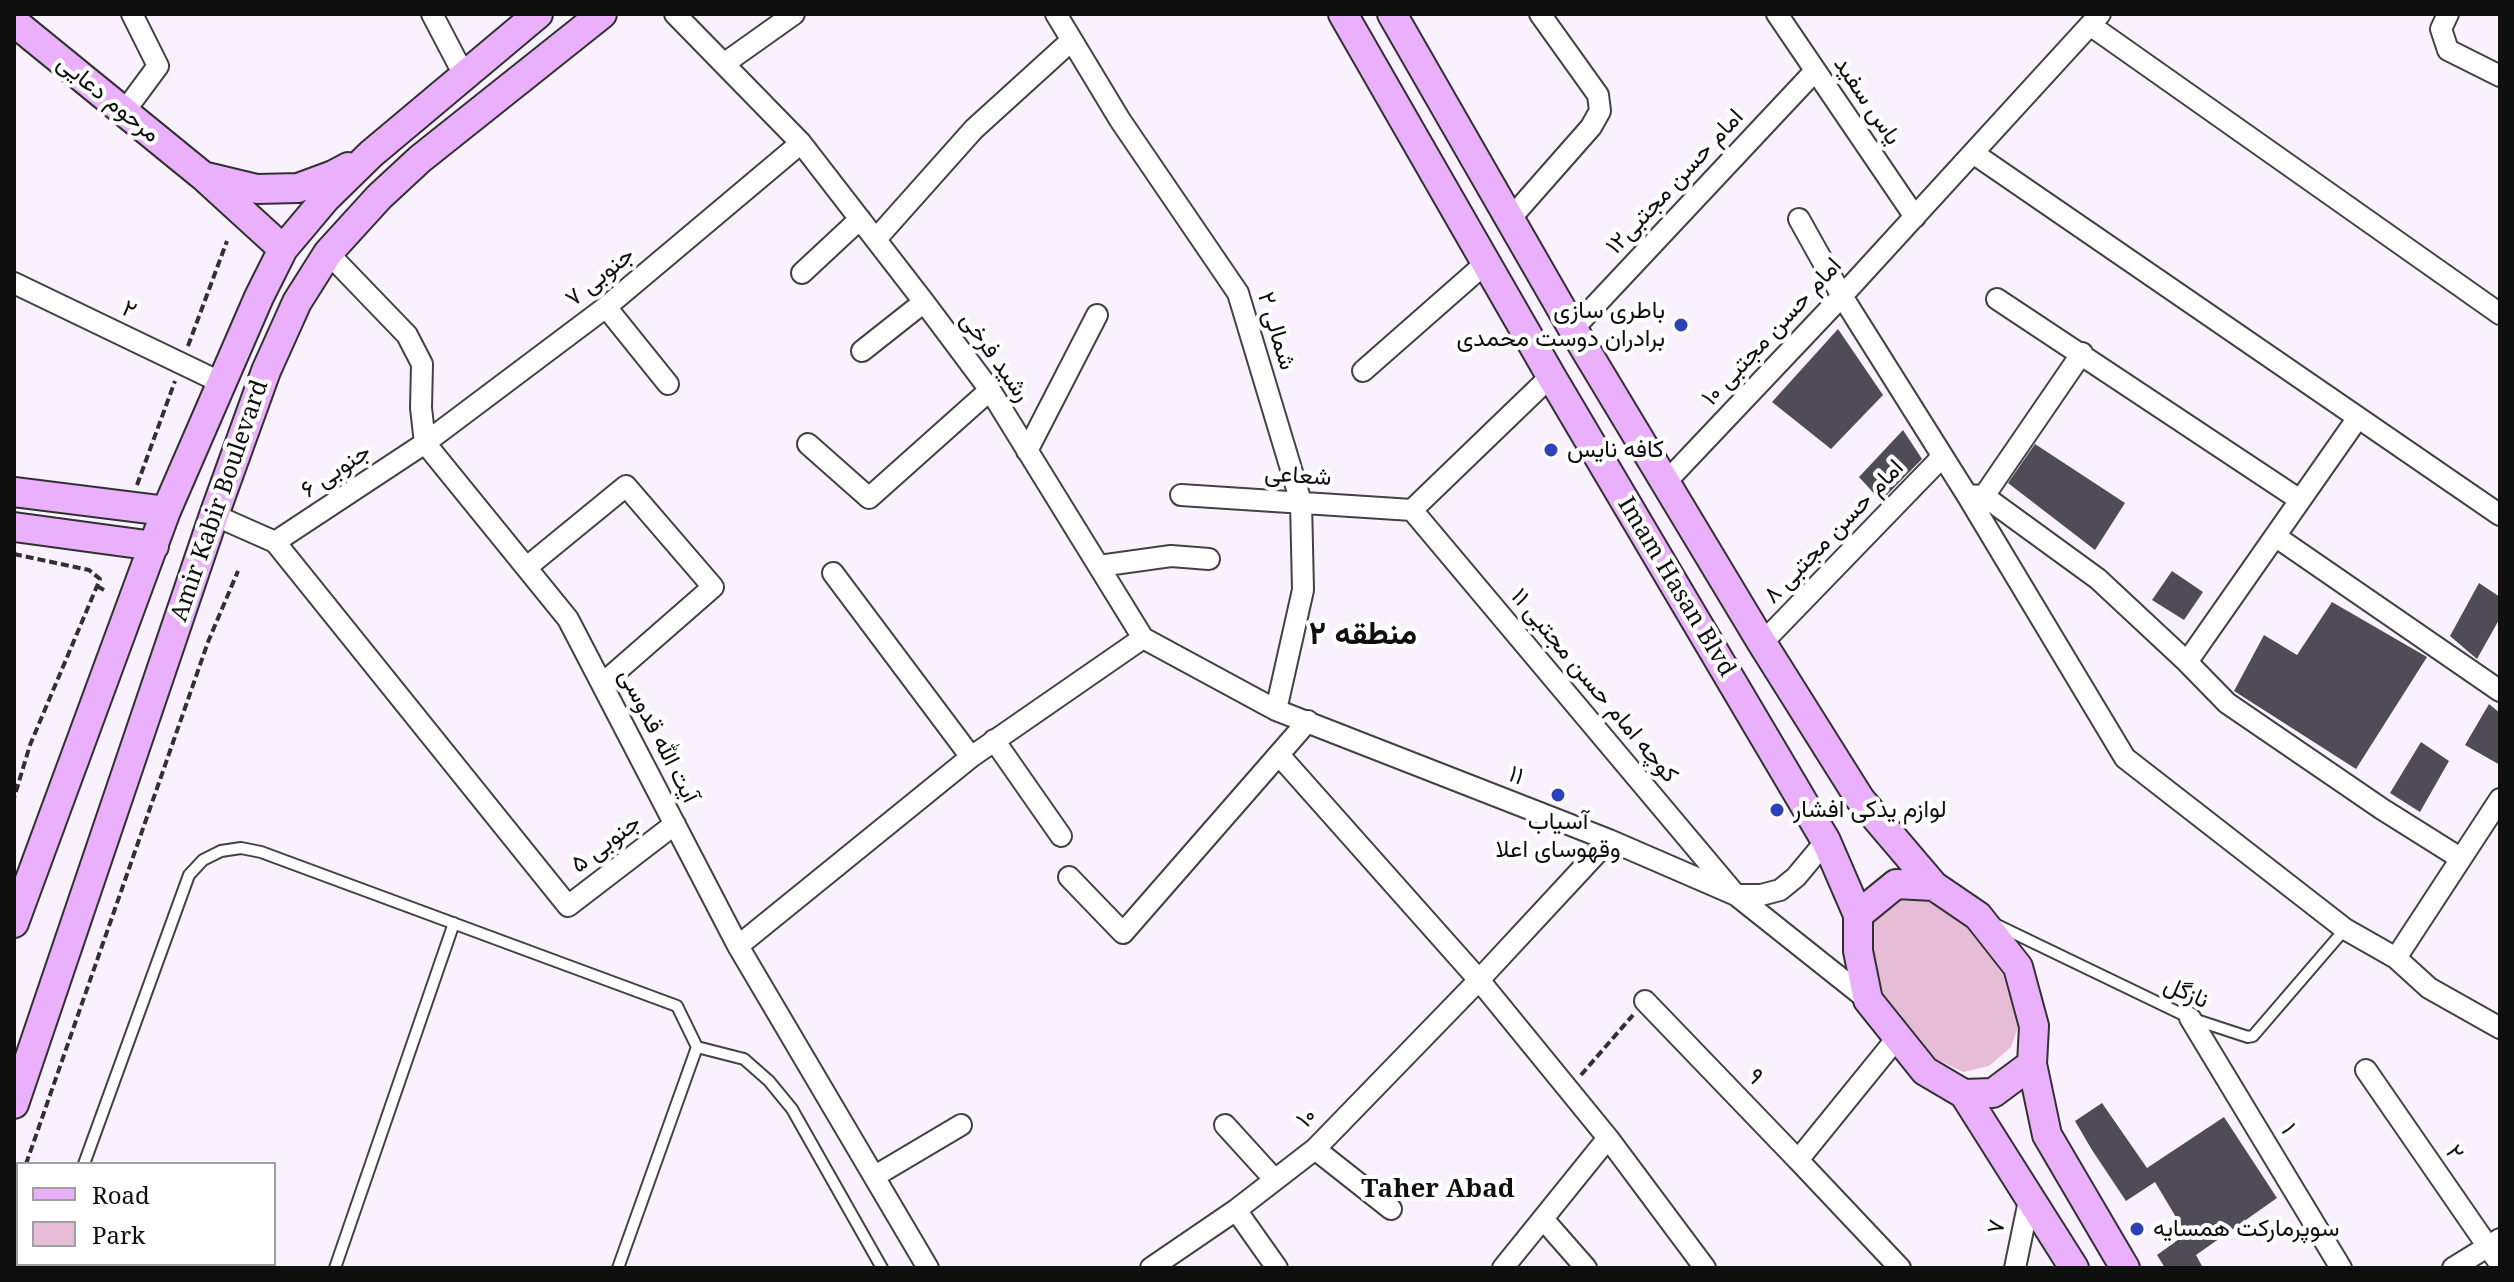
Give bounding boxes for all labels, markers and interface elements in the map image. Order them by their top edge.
street label: مرحوم دعایی [51,49,165,149]
street label: یاس سفید [1827,51,1907,151]
street label: امام حسن مجتبی۱۲ [1600,103,1750,261]
street label: ۷ جنوبی [560,241,640,313]
street label: امام حسن مجتبی ۱۰ [1696,252,1848,412]
street label: ۲ شمالی [1250,288,1302,374]
street label: ۲ [117,294,141,326]
place label: باطری سازی برادران دوست محمدی [1456,297,1665,353]
street label: رشید فرخی [954,307,1036,407]
marker: باطری سازی برادران دوست محمدی [1672,316,1690,334]
street label: Amir Kabir Boulevard [165,376,275,626]
place label: کافه نایس [1567,436,1664,464]
street label: ۶ جنوبی [296,437,376,505]
marker: کافه نایس [1542,441,1560,459]
street label: امام حسن مجتبی ۸ [1758,454,1910,610]
street label: شعاعی [1264,459,1332,493]
street label: Imam Hasan Blvd [1611,492,1741,682]
street label: کوچه امام حسن مجتبی ۱۱ [1504,583,1684,789]
district label: منطقه ۲ [1309,616,1417,654]
street label: آیت الله قدوسی [612,664,704,808]
street label: ۱۱ [1504,760,1528,792]
marker: آسیاب وقهوسای اعلا [1549,786,1567,804]
place label: لوازم یدکی افشار [1793,796,1947,824]
marker: لوازم یدکی افشار [1768,801,1786,819]
street label: ۵ جنوبی [565,808,647,880]
place label: آسیاب وقهوسای اعلا [1495,808,1621,864]
street label: نازگل [2159,971,2213,1015]
street label: ۹ [1741,1063,1769,1091]
street label: ۱۰ [1291,1102,1323,1134]
street label: ۱ [2274,1119,2302,1139]
street label: ۲ [2439,1140,2469,1166]
legend [16,1162,276,1266]
district label: Taher Abad [1361,1174,1515,1206]
text: Road [92,1178,150,1211]
place label: سوپرمارکت همسایه [2153,1215,2339,1243]
street label: ۷ [1981,1217,2013,1237]
text: Park [92,1218,145,1251]
marker: سوپرمارکت همسایه [2128,1220,2146,1238]

